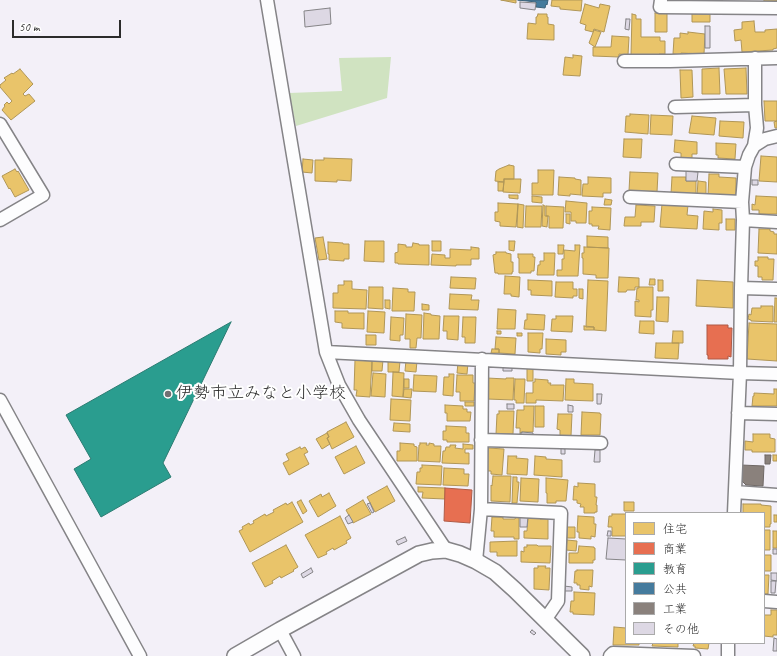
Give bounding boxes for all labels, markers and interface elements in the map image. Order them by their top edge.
scale bar [14,12,123,38]
text: 50 m [19,19,39,35]
place label: 伊勢市立みなと小学校 [176,384,346,404]
marker: 伊勢市立みなと小学校 [163,389,173,399]
legend [625,512,765,644]
text: 住宅 [663,521,687,537]
text: 商業 [663,541,687,557]
text: 教育 [663,561,687,577]
text: 公共 [663,581,687,597]
text: 工業 [663,601,687,617]
text: その他 [663,621,699,637]

